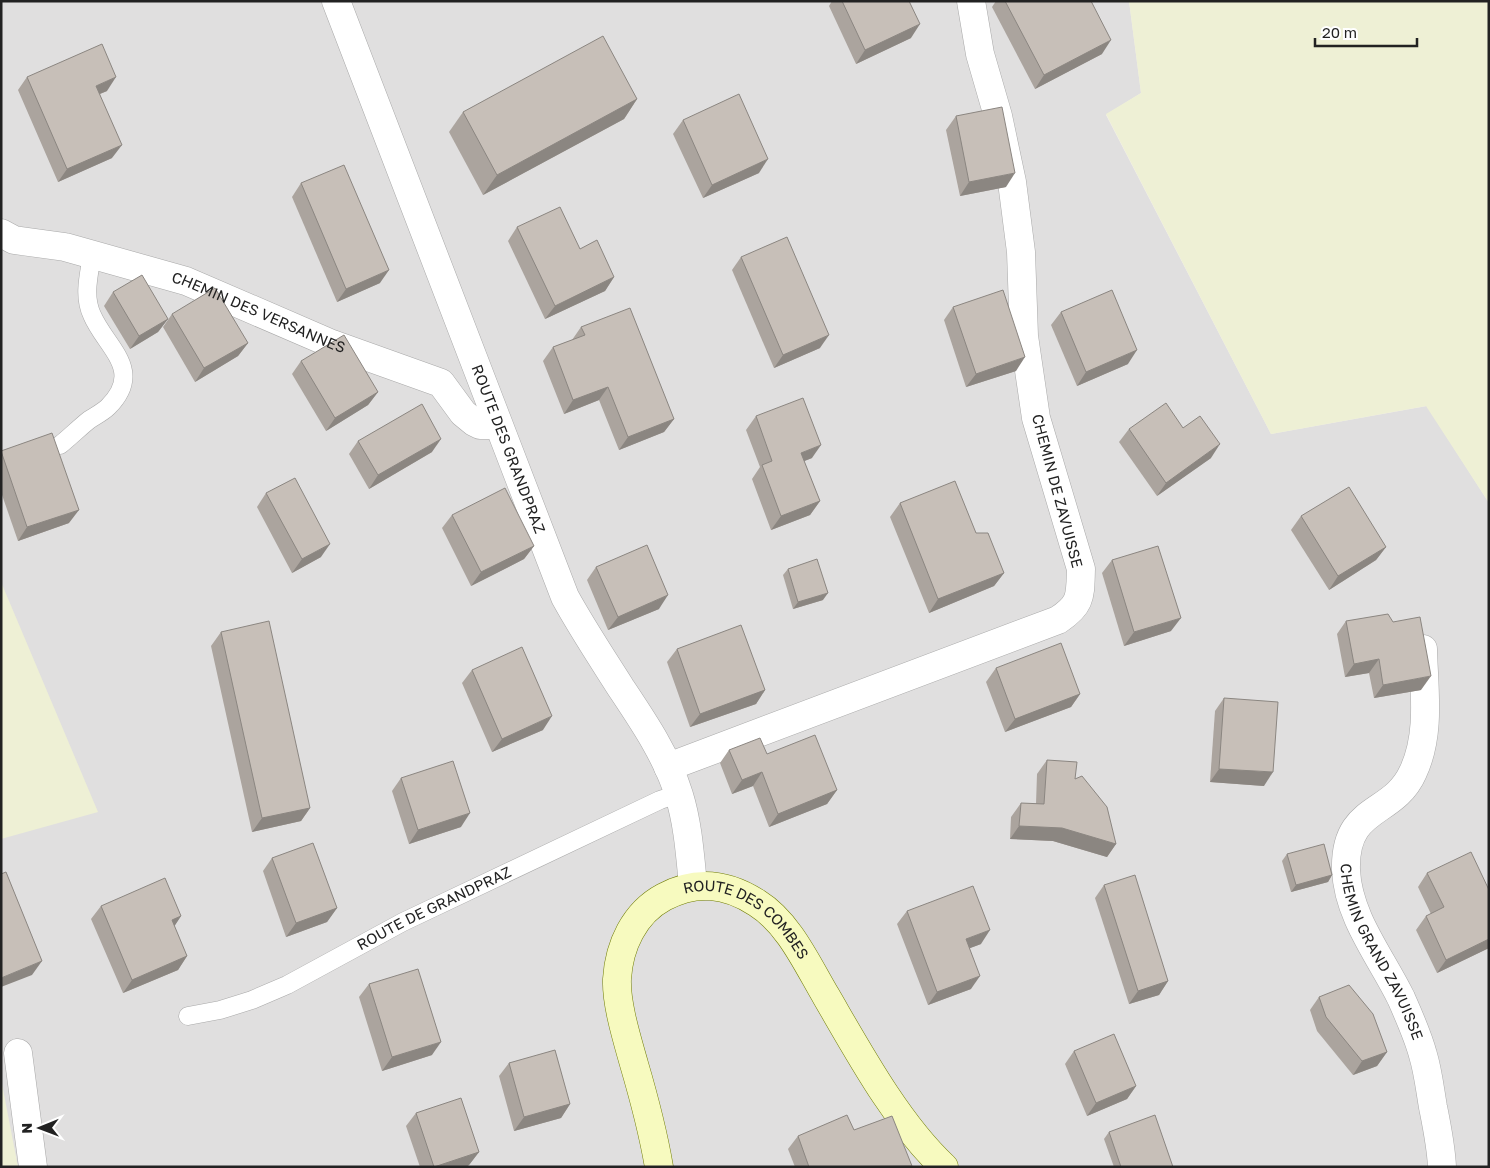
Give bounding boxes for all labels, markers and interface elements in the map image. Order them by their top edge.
scale bar [1315,15,1418,47]
text: 20 m [1322,23,1357,41]
street label: CHEMIN DES VERSANNES [170,267,348,356]
street label: ROUTE DES GRANDPRAZ [469,362,550,536]
street label: CHEMIN DE ZAVUISSE [1029,412,1087,570]
street label: ROUTE DE GRANDPRAZ [353,862,514,953]
street label: CHEMIN GRAND ZAVUISSE [1338,863,1428,1042]
street label: ROUTE DES COMBES [681,876,813,962]
north arrow [15,1103,65,1153]
text: N [18,1123,35,1134]

